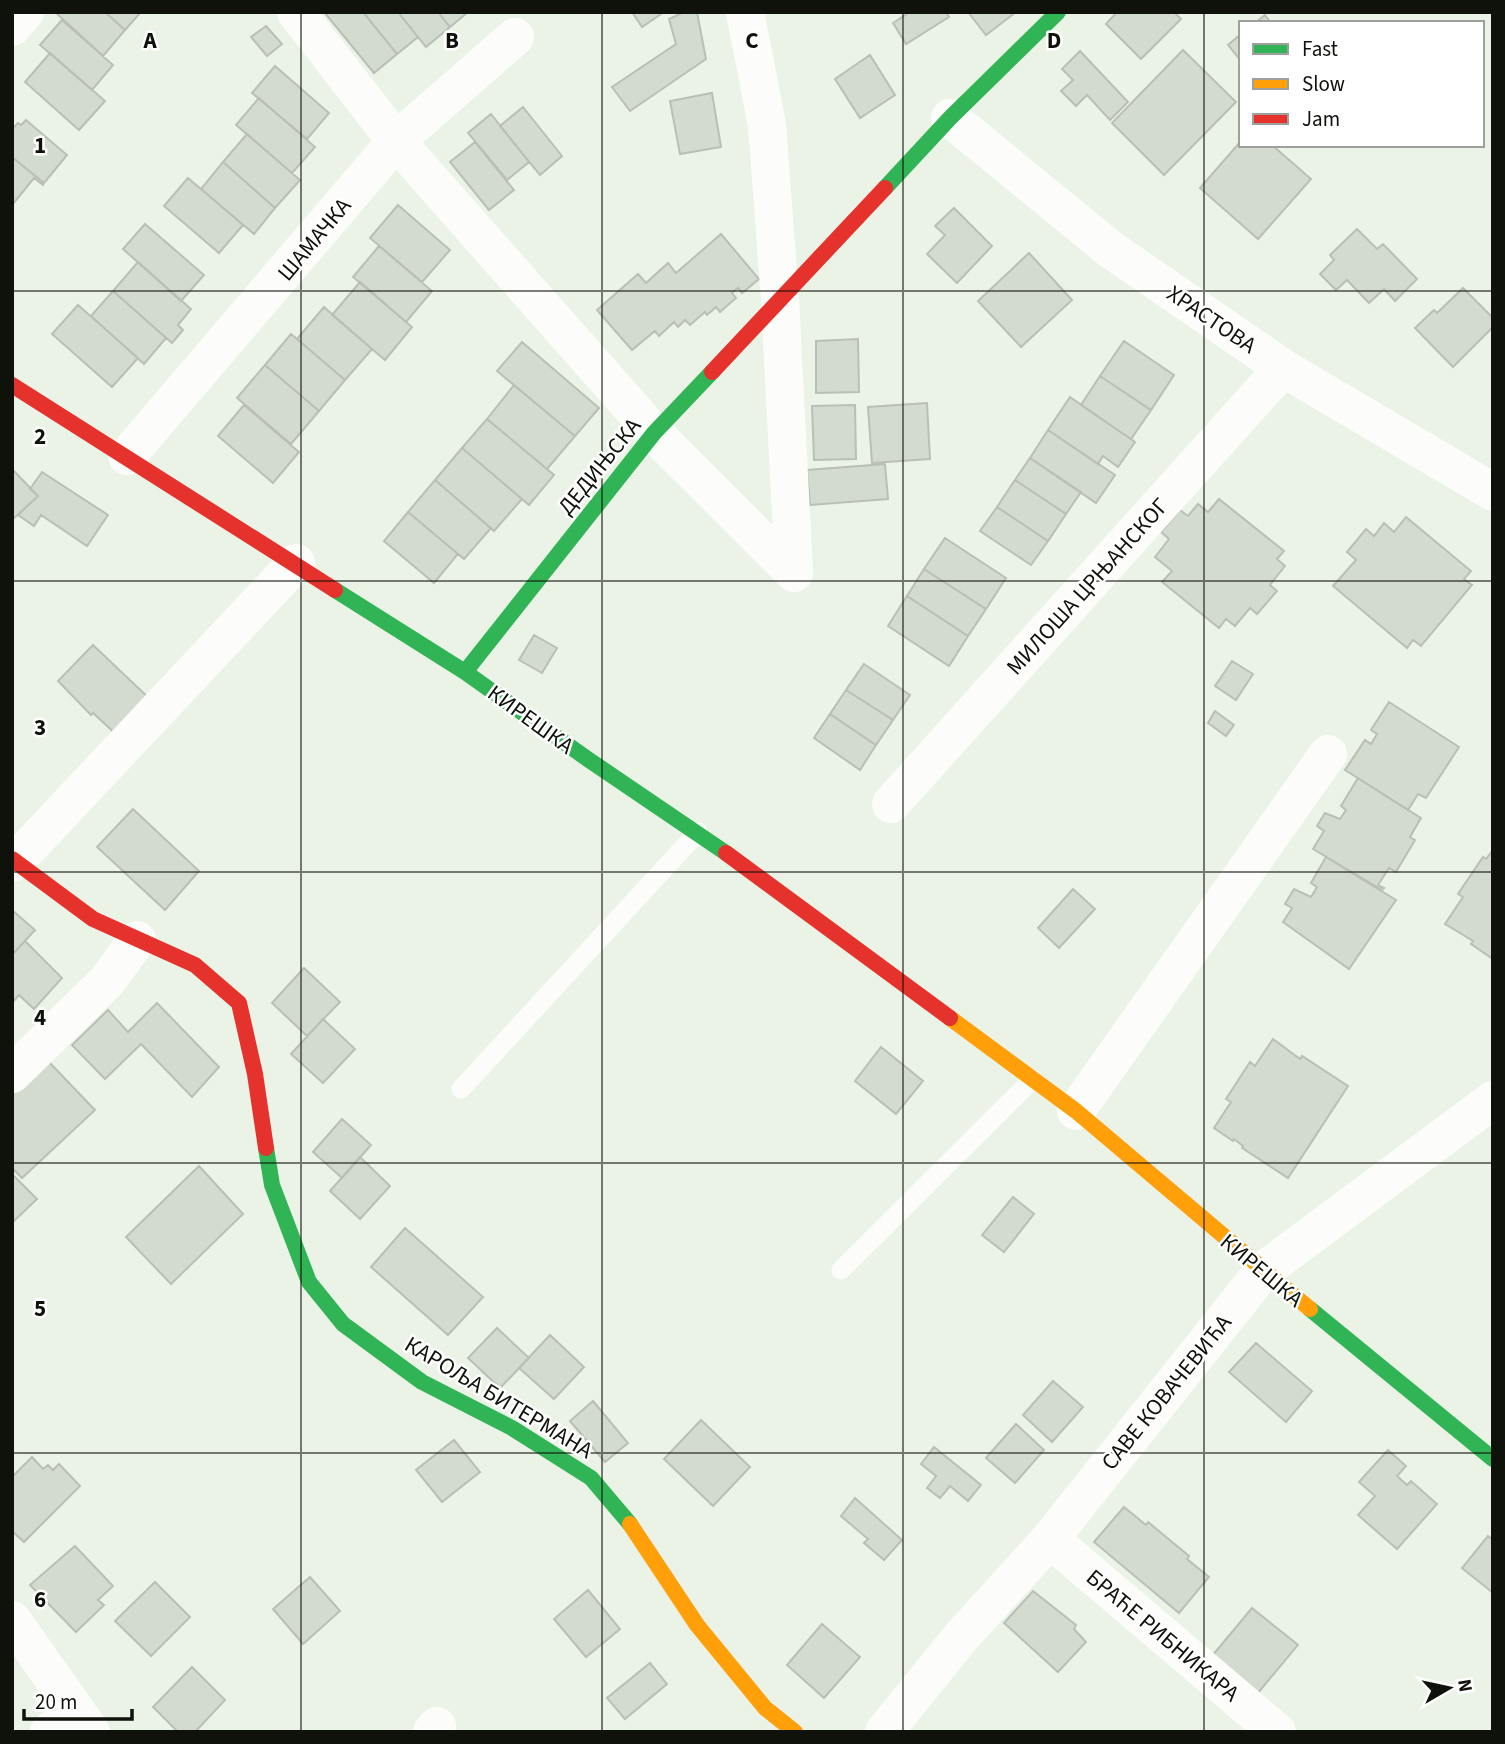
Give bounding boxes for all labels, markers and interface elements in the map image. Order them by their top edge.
legend [1239,21,1484,147]
text: A [142,24,157,57]
text: B [445,24,459,57]
text: C [745,24,759,57]
text: D [1047,24,1061,57]
text: Fast [1302,34,1338,64]
text: Slow [1302,69,1345,99]
text: Jam [1302,104,1340,134]
text: 1 [34,129,46,162]
street label: ШАМАЧКА [270,190,359,288]
street label: ХРАСТОВА [1160,277,1264,362]
street label: ДЕДИЊСКА [550,410,649,522]
text: 2 [34,420,46,453]
street label: МИЛОША ЦРЊАНСКОГ [999,490,1176,682]
street label: КИРЕШКА [481,677,581,762]
text: 3 [34,711,46,744]
text: 4 [34,1001,46,1034]
street label: КИРЕШКА [1213,1226,1311,1315]
text: 5 [34,1292,46,1325]
street label: САВЕ КОВАЧЕВИЋА [1093,1307,1240,1477]
street label: КАРОЉА БИТЕРМАНА [398,1328,599,1467]
street label: БРАЋЕ РИБНИКАРА [1079,1561,1247,1710]
text: 6 [34,1583,46,1616]
north arrow [1414,1653,1484,1723]
text: N [1450,1677,1479,1694]
scale bar [24,1678,133,1722]
text: 20 m [35,1687,77,1717]

